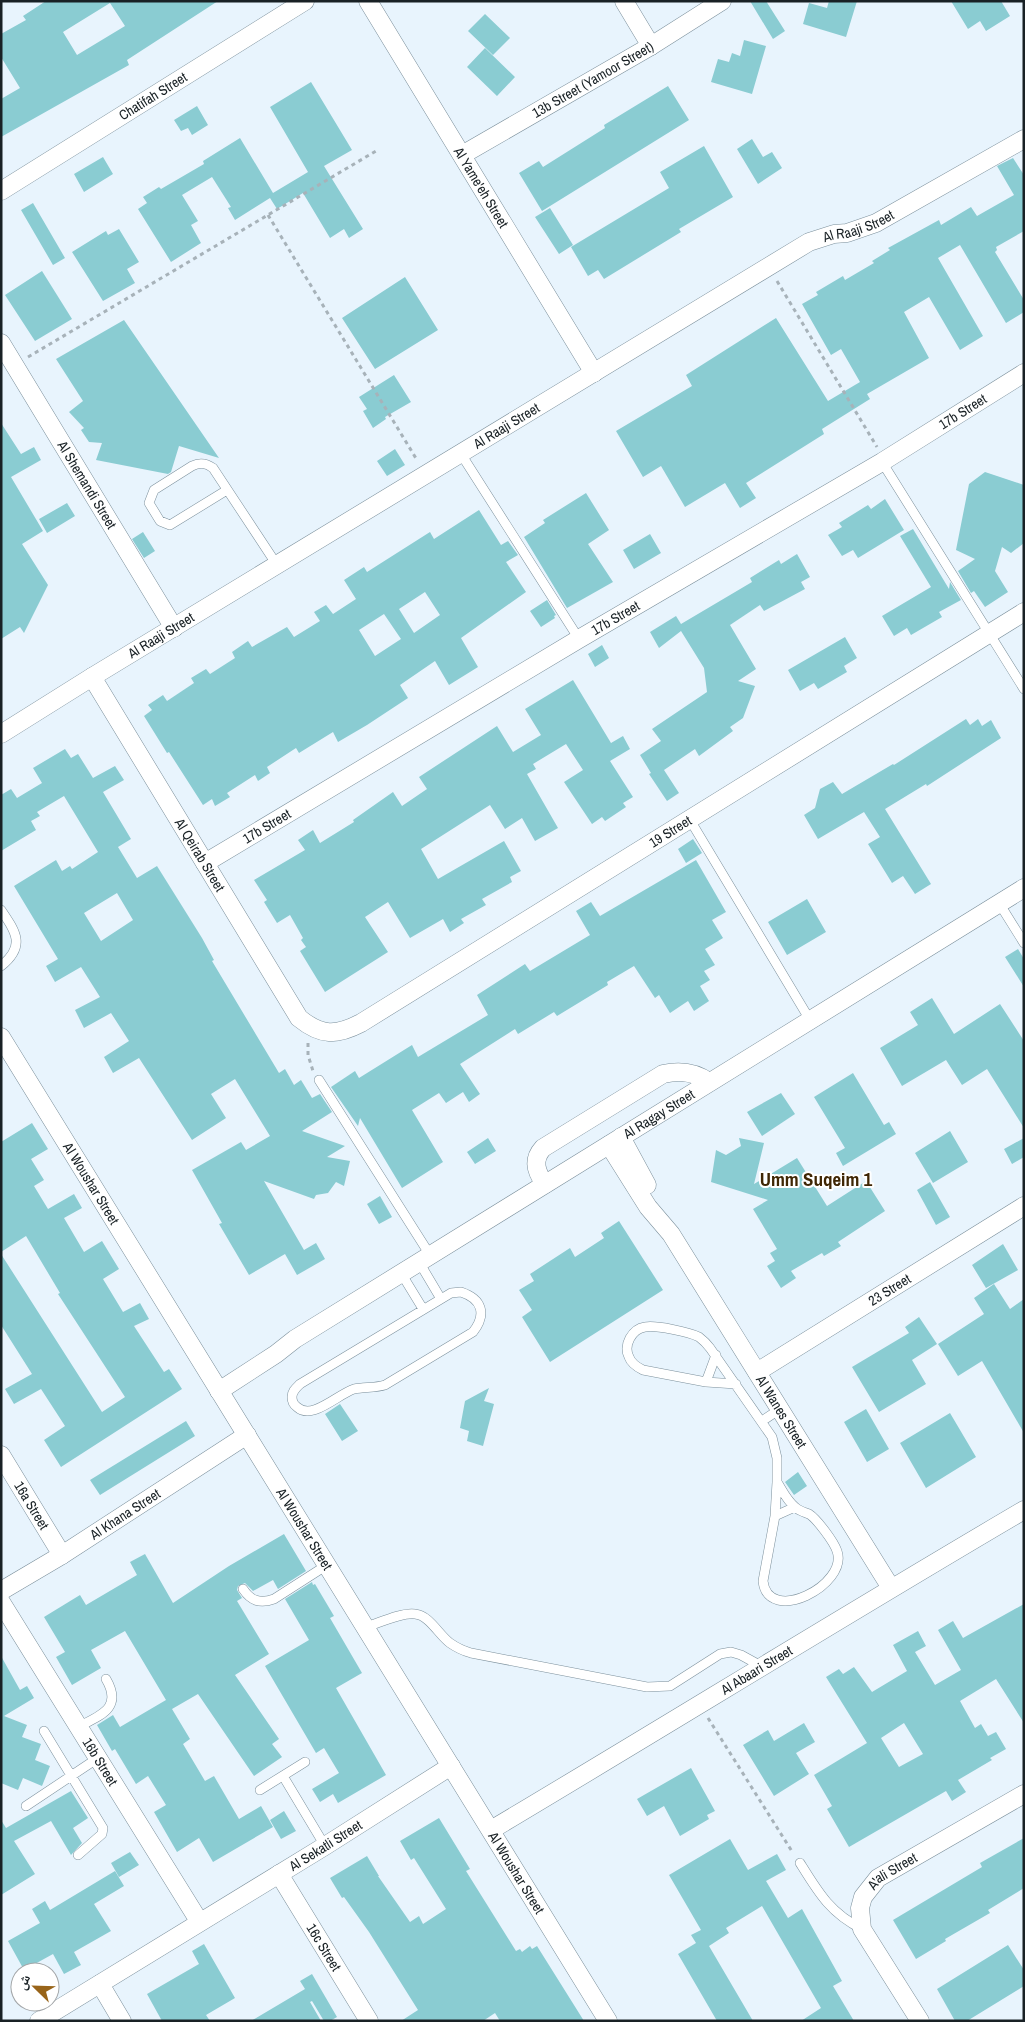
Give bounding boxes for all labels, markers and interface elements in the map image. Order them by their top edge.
street label: 13b Street (Yamoor Street) [529,37,657,122]
street label: Chatifah Street [115,68,190,124]
street label: Al Yame'eh Street [449,143,513,231]
street label: Al Raaji Street [819,206,897,246]
street label: 17b Street [935,390,990,433]
street label: Al Raaji Street [469,399,543,453]
street label: Al Shemandi Street [53,437,121,532]
street label: 17b Street [588,597,643,639]
street label: Al Raaji Street [124,608,197,663]
street label: 17b Street [239,805,294,847]
street label: 19 Street [646,811,695,851]
street label: Al Qeirab Street [170,814,229,895]
street label: Al Ragay Street [619,1085,698,1143]
street label: Al Woushar Street [59,1138,123,1228]
district label: Umm Suqeim 1 [760,1166,873,1192]
street label: 23 Street [865,1270,914,1310]
street label: Al Wanes Street [751,1371,811,1452]
street label: 16a Street [10,1478,53,1533]
street label: Al Woushar Street [272,1484,337,1573]
street label: Al Khana Street [86,1485,164,1544]
street label: Al Abaari Street [717,1641,796,1699]
street label: 16b Street [79,1734,122,1789]
street label: Al Sekatli Street [285,1816,365,1875]
street label: Al Woushar Street [484,1828,549,1917]
street label: A'ali Street [863,1849,920,1894]
street label: 16c Street [303,1920,345,1974]
north arrow [10,1962,60,2012]
text: ش [12,1971,34,1992]

